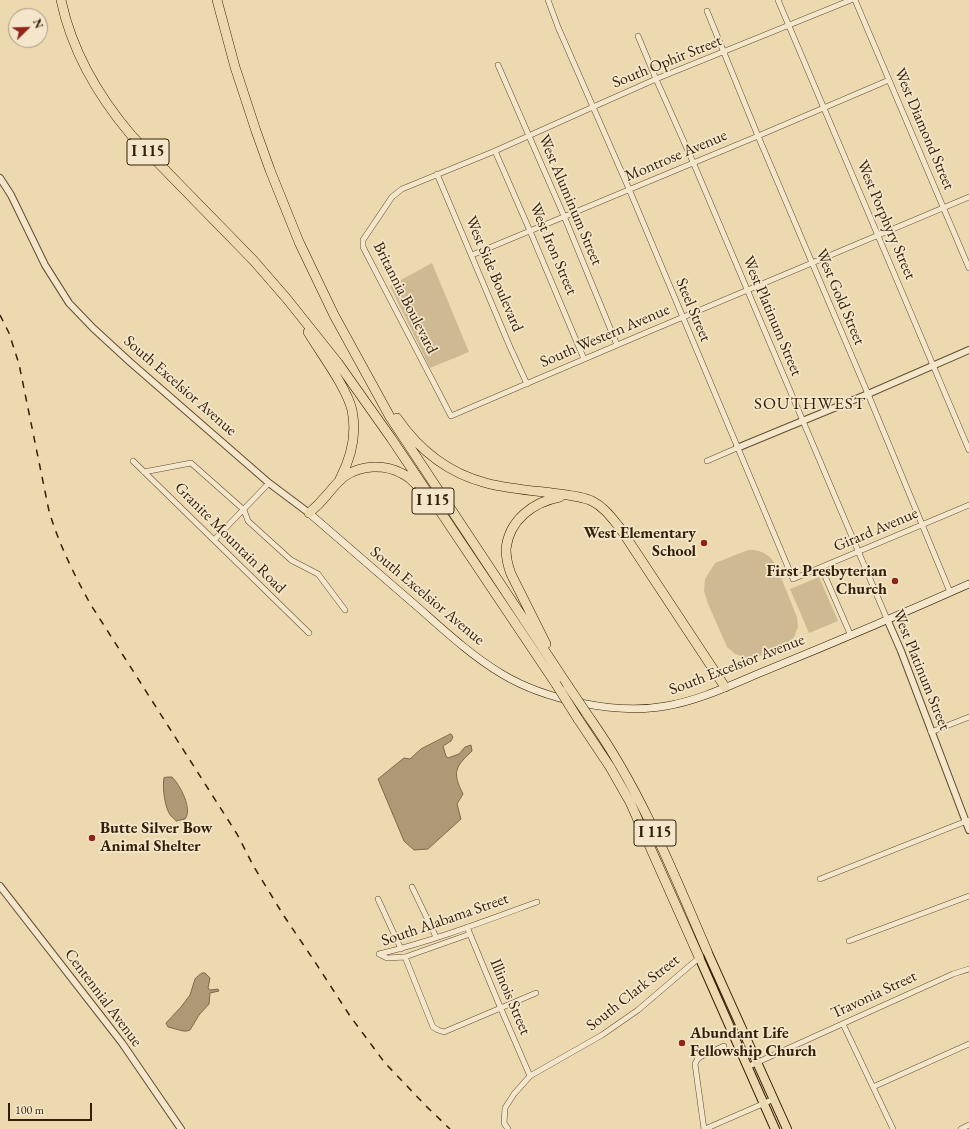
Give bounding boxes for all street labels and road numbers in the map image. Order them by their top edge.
street label: South Ophir Street [609,31,725,93]
street label: West Diamond Street [890,65,958,193]
street label: Montrose Avenue [622,126,730,186]
street label: West Aluminum Street [534,132,606,268]
road number: I 115 [127,139,169,165]
street label: West Porphyry Street [852,158,920,282]
street label: West Iron Street [525,200,581,298]
street label: West Side Boulevard [461,213,527,335]
street label: Britannia Boulevard [369,239,441,357]
street label: West Gold Street [811,246,869,348]
street label: West Platinum Street [738,253,806,379]
street label: Steel Street [671,275,715,345]
street label: South Western Avenue [537,300,673,372]
street label: South Excelsior Avenue [120,332,240,440]
street label: Granite Mountain Road [170,478,290,598]
road number: I 115 [412,488,454,514]
street label: Girard Avenue [831,504,921,556]
street label: South Excelsior Avenue [366,543,488,649]
street label: West Platinum Street [888,607,954,733]
street label: South Excelsior Avenue [667,630,807,700]
road number: I 115 [634,820,676,846]
street label: South Alabama Street [379,889,511,951]
street label: Centennial Avenue [60,945,146,1051]
street label: South Clark Street [583,951,683,1035]
street label: Illinois Street [485,956,535,1038]
street label: Travonia Street [828,967,920,1023]

